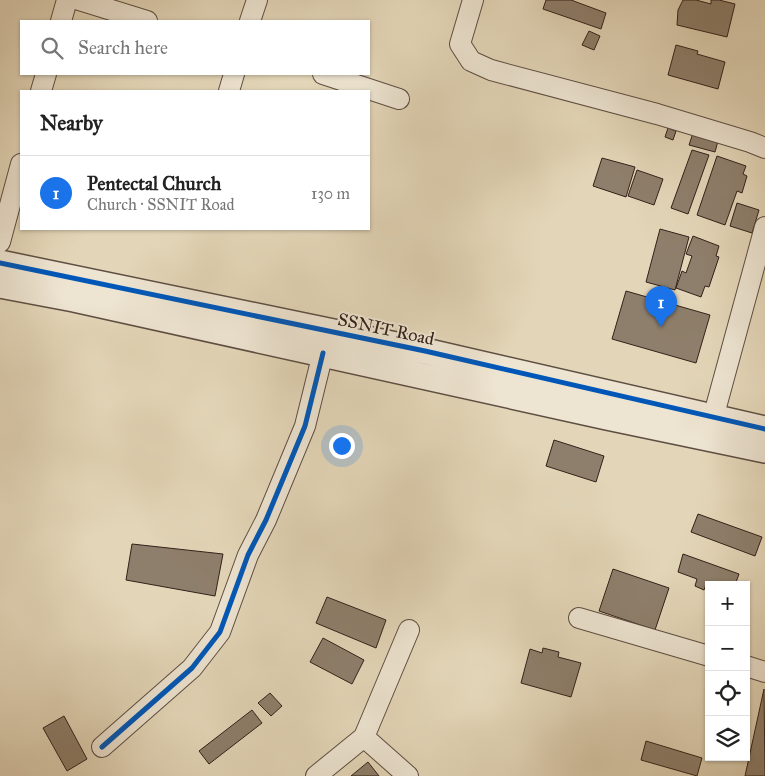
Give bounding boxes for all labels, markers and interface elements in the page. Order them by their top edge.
search box [20,20,370,75]
icon: search [38,34,66,62]
text: Search here [78,36,168,59]
text: Nearby [40,110,103,136]
text: Pentectal Church [87,172,221,195]
text: 1 [53,184,59,203]
text: 130 m [311,184,350,203]
text: Church · SSNIT Road [87,195,235,214]
pin: 1 [645,286,677,327]
street label: SSNIT Road [336,308,436,350]
your location [329,433,355,459]
map controls [705,581,750,761]
button: + [705,581,750,626]
button: − [705,626,750,671]
button: locate [705,671,750,716]
button: layers [705,716,750,761]

